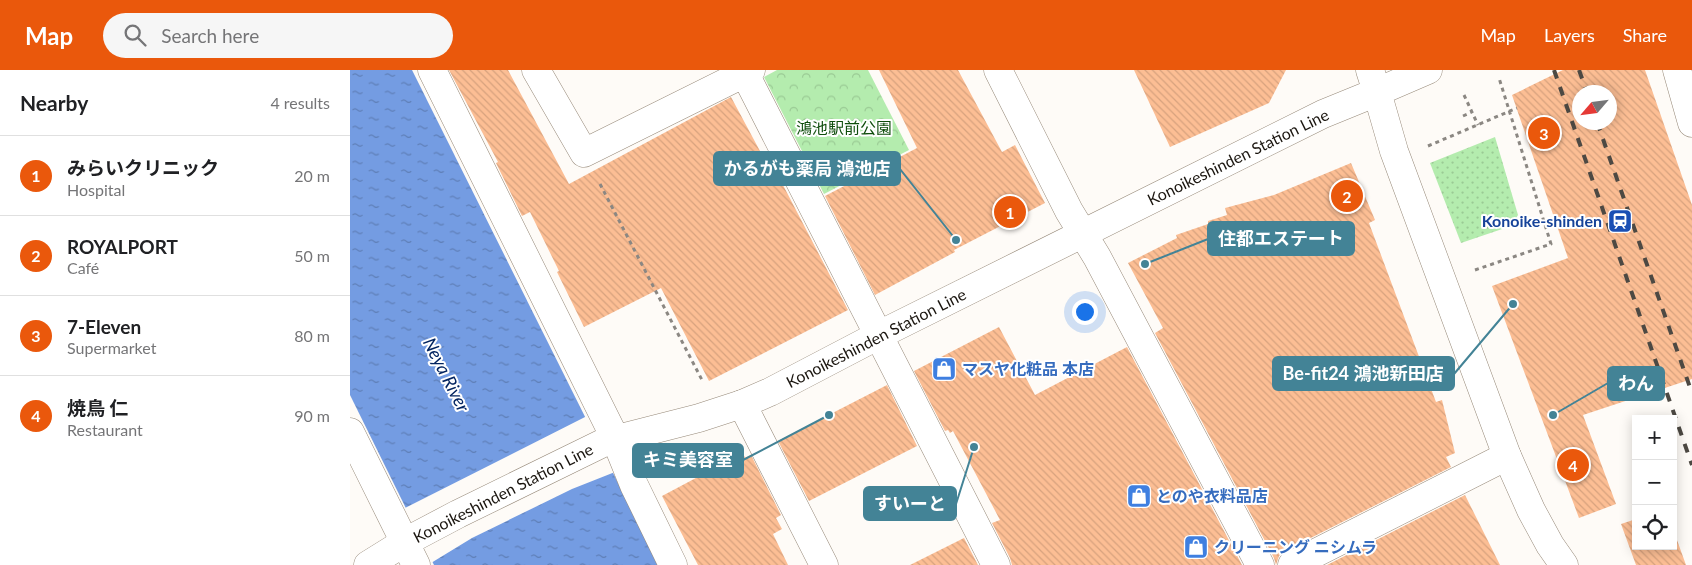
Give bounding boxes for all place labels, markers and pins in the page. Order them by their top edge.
pin: 3 [1528,114,1560,152]
callout: かるがも薬局 鴻池店 [714,152,900,185]
pin: 2 [1331,177,1363,215]
pin: 1 [994,193,1026,231]
station icon: Konoike-shinden [1607,208,1633,234]
place label: Konoike-shinden [1482,211,1602,230]
callout: 住都エステート [1208,222,1354,255]
shop icon: マスヤ化粧品 本店 [931,356,957,382]
callout: Be-fit24 鴻池新田店 [1273,357,1454,390]
place label: マスヤ化粧品 本店 [962,359,1094,378]
callout: わん [1608,367,1664,400]
callout: キミ美容室 [633,444,743,477]
pin: 4 [1557,446,1589,484]
shop icon: とのや衣料品店 [1126,483,1152,509]
place label: とのや衣料品店 [1156,486,1268,505]
callout: すいーと [864,487,956,520]
shop icon: クリーニング ニシムラ [1183,534,1209,560]
place label: クリーニング ニシムラ [1214,537,1377,556]

